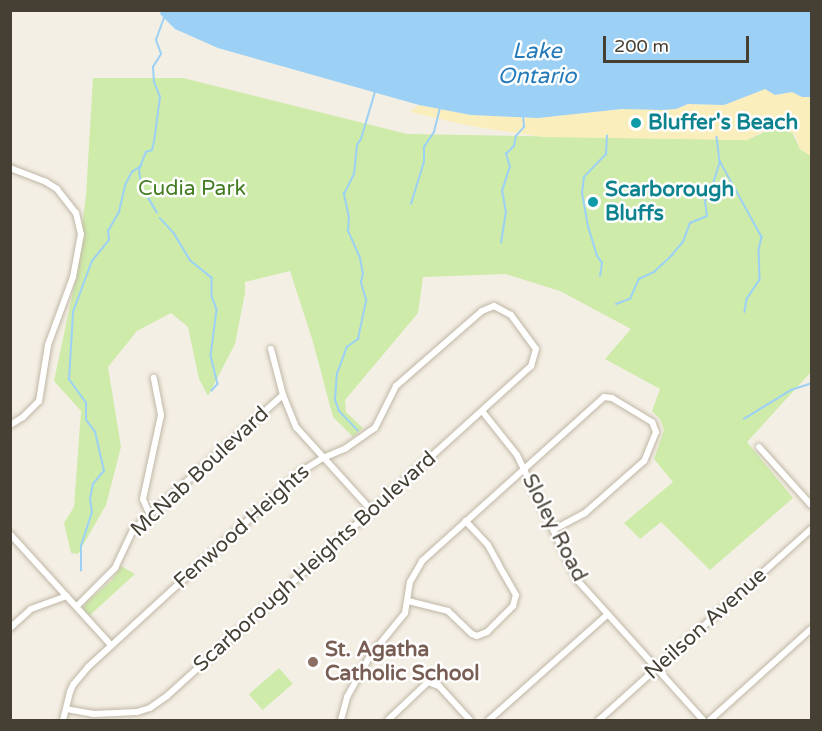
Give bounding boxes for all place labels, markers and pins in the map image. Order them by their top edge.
place label: Bluffer's Beach [648,110,798,136]
marker: Bluffer's Beach [629,116,643,130]
place label: Scarborough Bluffs [605,177,734,227]
marker: Scarborough Bluffs [586,195,600,209]
place label: St. Agatha Catholic School [325,637,480,687]
marker: St. Agatha Catholic School [306,655,320,669]

